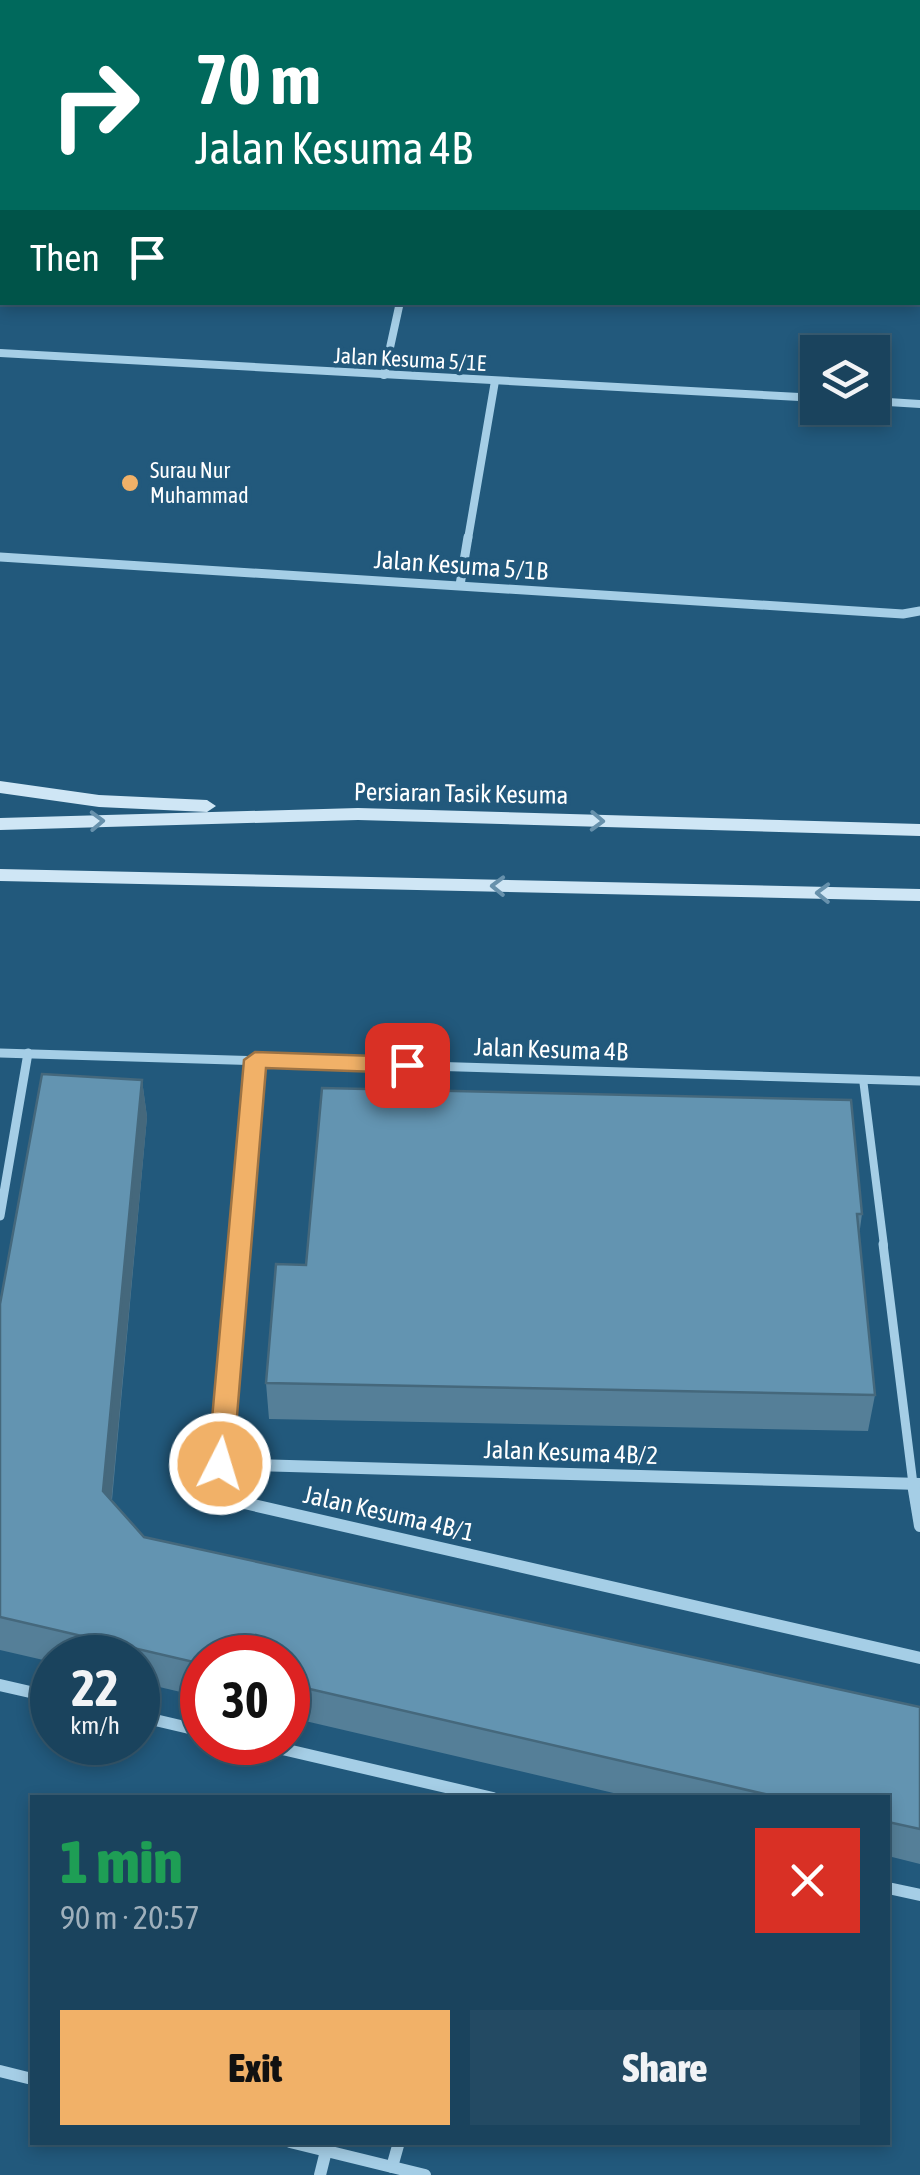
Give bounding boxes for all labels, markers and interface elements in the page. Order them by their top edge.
text: 70 m [195,39,321,119]
icon: right [30,40,160,170]
text: Jalan Kesuma 4B [195,122,472,174]
icon: arrive [120,230,175,285]
text: Then [30,236,100,279]
map controls [800,335,890,425]
button: layers [800,335,890,425]
street label: Jalan Kesuma 5/1E [333,342,487,376]
place label: Surau Nur Muhammad [150,457,249,508]
marker: Surau Nur Muhammad [119,472,141,494]
street label: Jalan Kesuma 5/1B [373,545,549,585]
street label: Persiaran Tasik Kesuma [354,777,568,809]
one-way arrow [590,810,606,831]
one-way arrow [90,811,106,832]
one-way arrow [489,875,504,897]
one-way arrow [814,882,830,904]
pin [365,1023,450,1108]
street label: Jalan Kesuma 4B [474,1032,629,1066]
icon: arrive [380,1038,435,1093]
position arrow [168,1412,272,1516]
street label: Jalan Kesuma 4B/2 [483,1435,659,1469]
street label: Jalan Kesuma 4B/1 [301,1480,477,1546]
speed limit sign: 30 [180,1635,310,1765]
text: 22 [71,1659,118,1717]
text: km/h [70,1711,120,1739]
text: 1 min [60,1827,183,1896]
button: close [755,1828,860,1933]
text: 90 m · 20:57 [60,1899,200,1936]
button: Exit [60,2010,450,2125]
button: Share [470,2010,860,2125]

